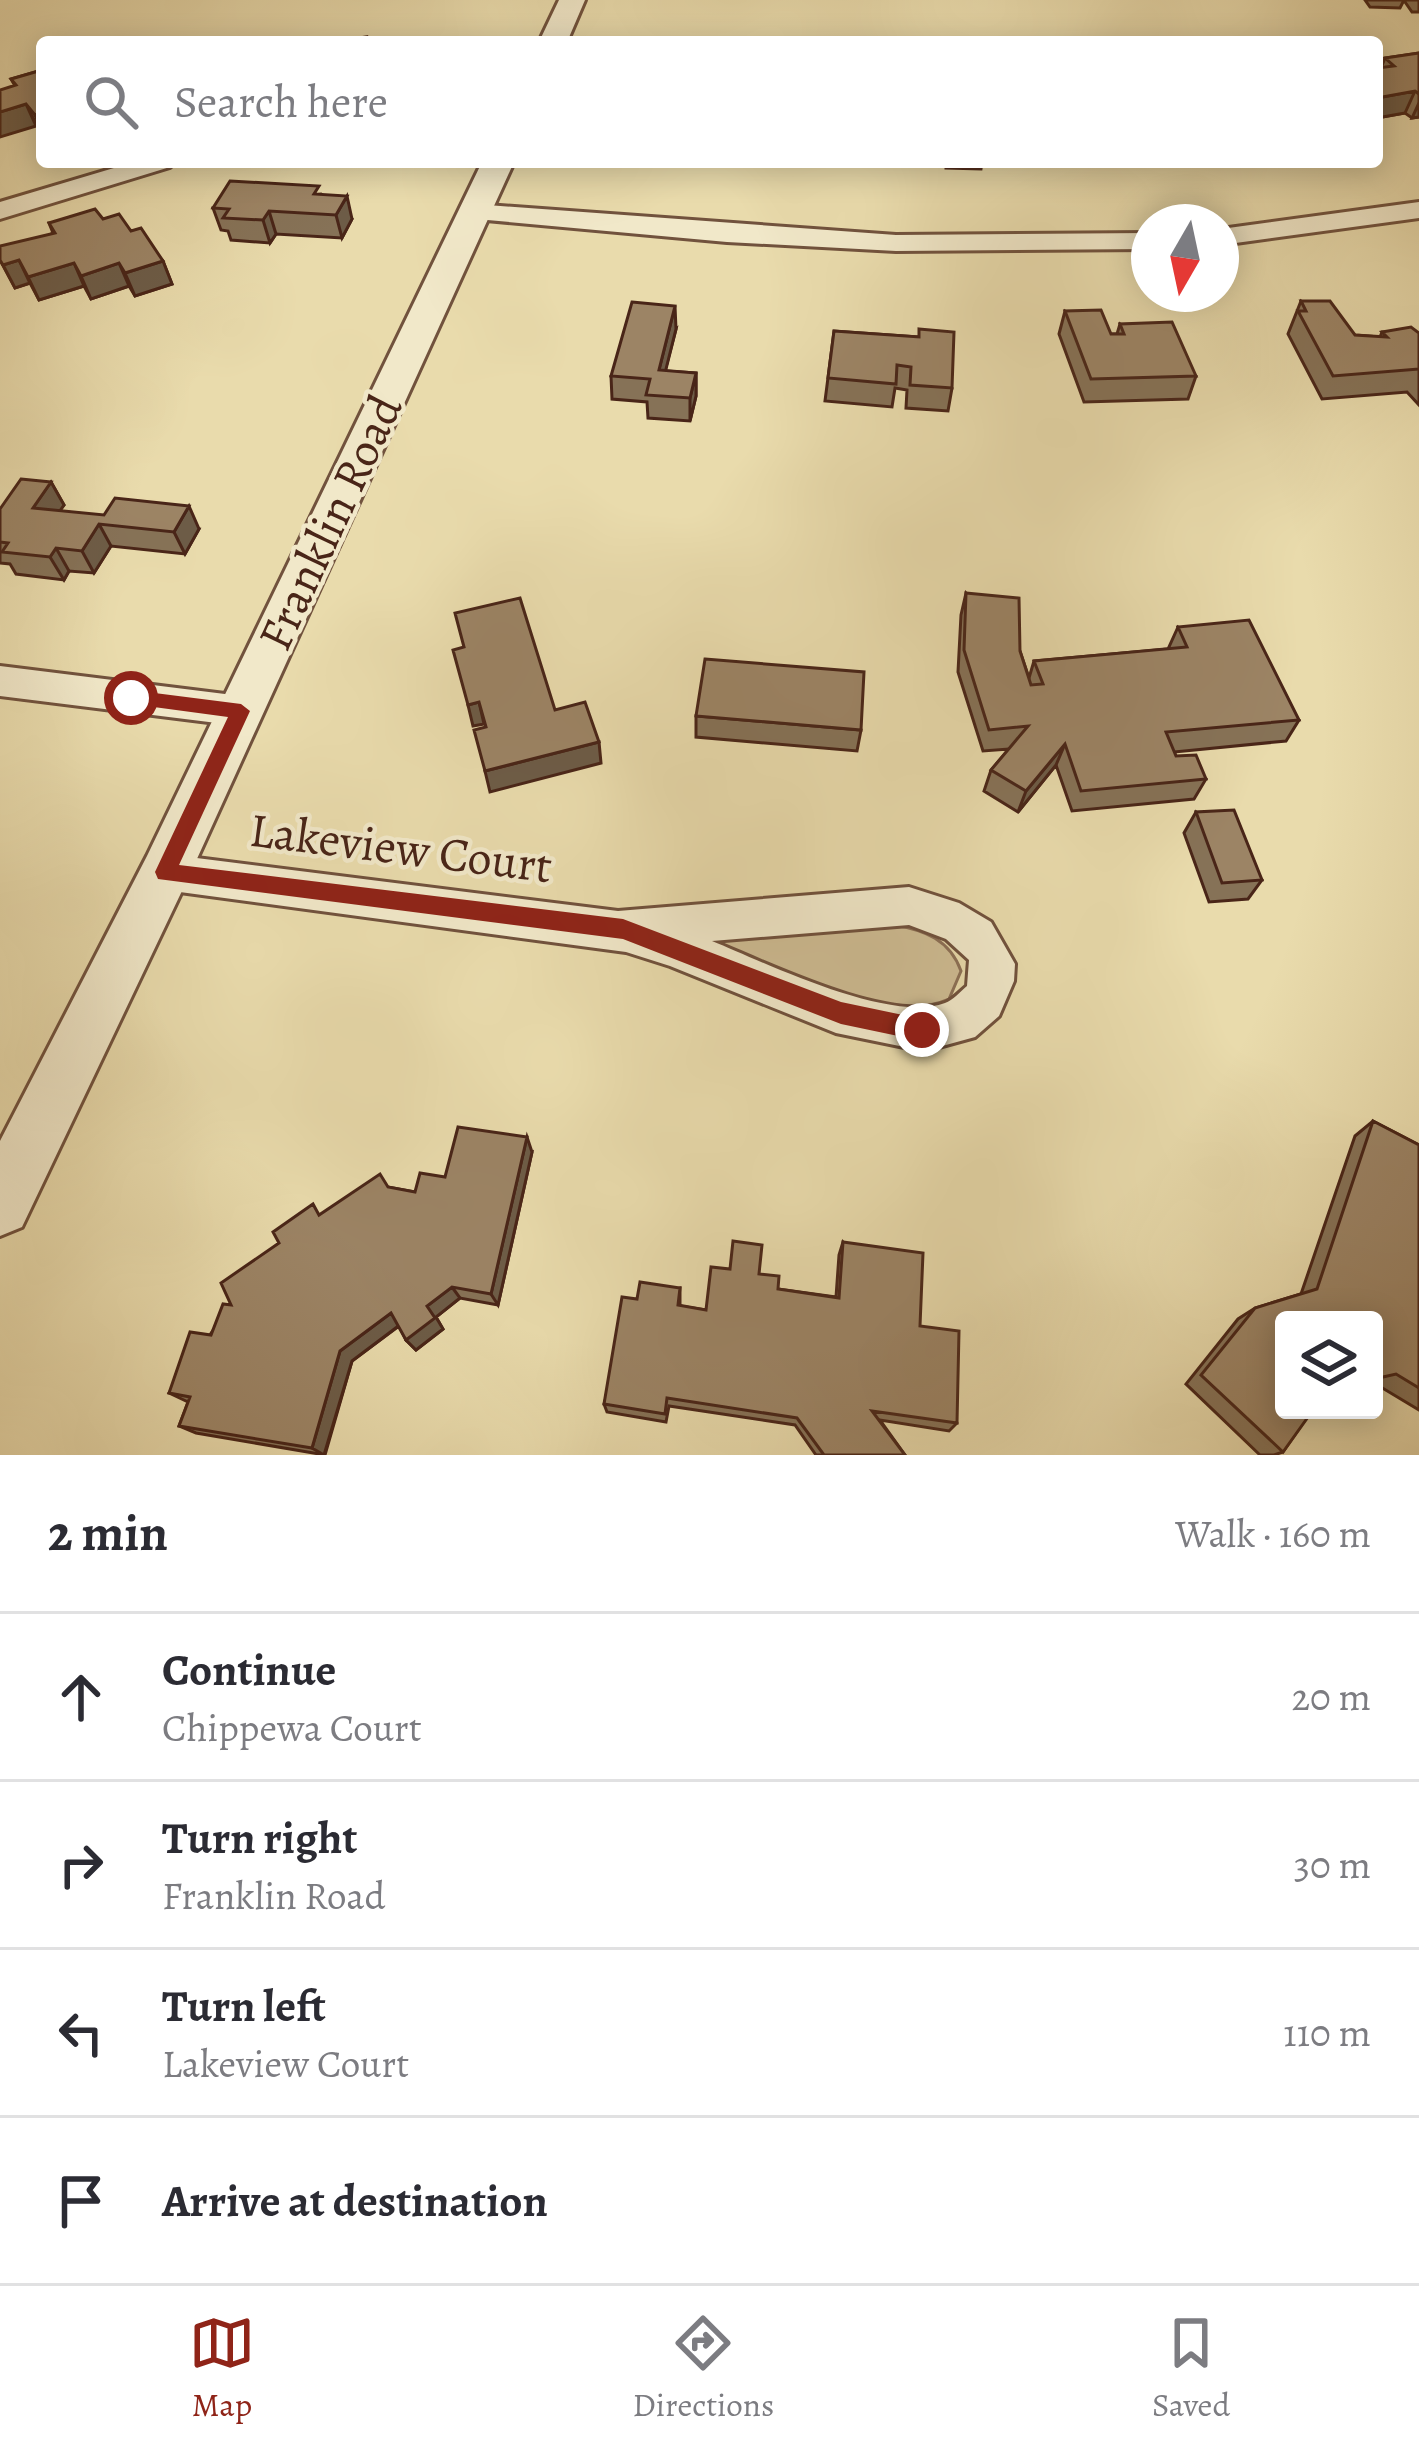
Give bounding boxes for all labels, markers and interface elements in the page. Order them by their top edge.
search box [36,36,1383,168]
icon: search [78,69,144,135]
text: Search here [174,71,388,133]
north arrow [1131,204,1239,312]
street label: Franklin Road [242,384,418,661]
route start [104,671,158,725]
street label: Lakeview Court [246,797,556,899]
route end [895,1003,949,1057]
map controls [1275,1311,1383,1419]
button: layers [1275,1311,1383,1419]
text: 2 min [48,1498,168,1568]
text: Walk · 160 m [1175,1507,1371,1560]
text: Continue [162,1639,336,1701]
icon: ahead [48,1664,114,1730]
text: 20 m [1292,1670,1371,1723]
text: Chippewa Court [162,1701,422,1754]
text: Turn right [162,1807,357,1869]
icon: right [48,1832,114,1898]
text: 30 m [1294,1838,1371,1891]
text: Franklin Road [162,1869,385,1922]
text: Turn left [162,1975,326,2037]
icon: left [48,2000,114,2066]
text: 110 m [1283,2006,1371,2059]
text: Lakeview Court [162,2037,409,2090]
icon: arrive [48,2168,114,2234]
text: Arrive at destination [162,2170,548,2232]
tab: Map [189,2310,255,2427]
tab: Directions [633,2310,774,2427]
tab: Saved [1152,2310,1230,2427]

